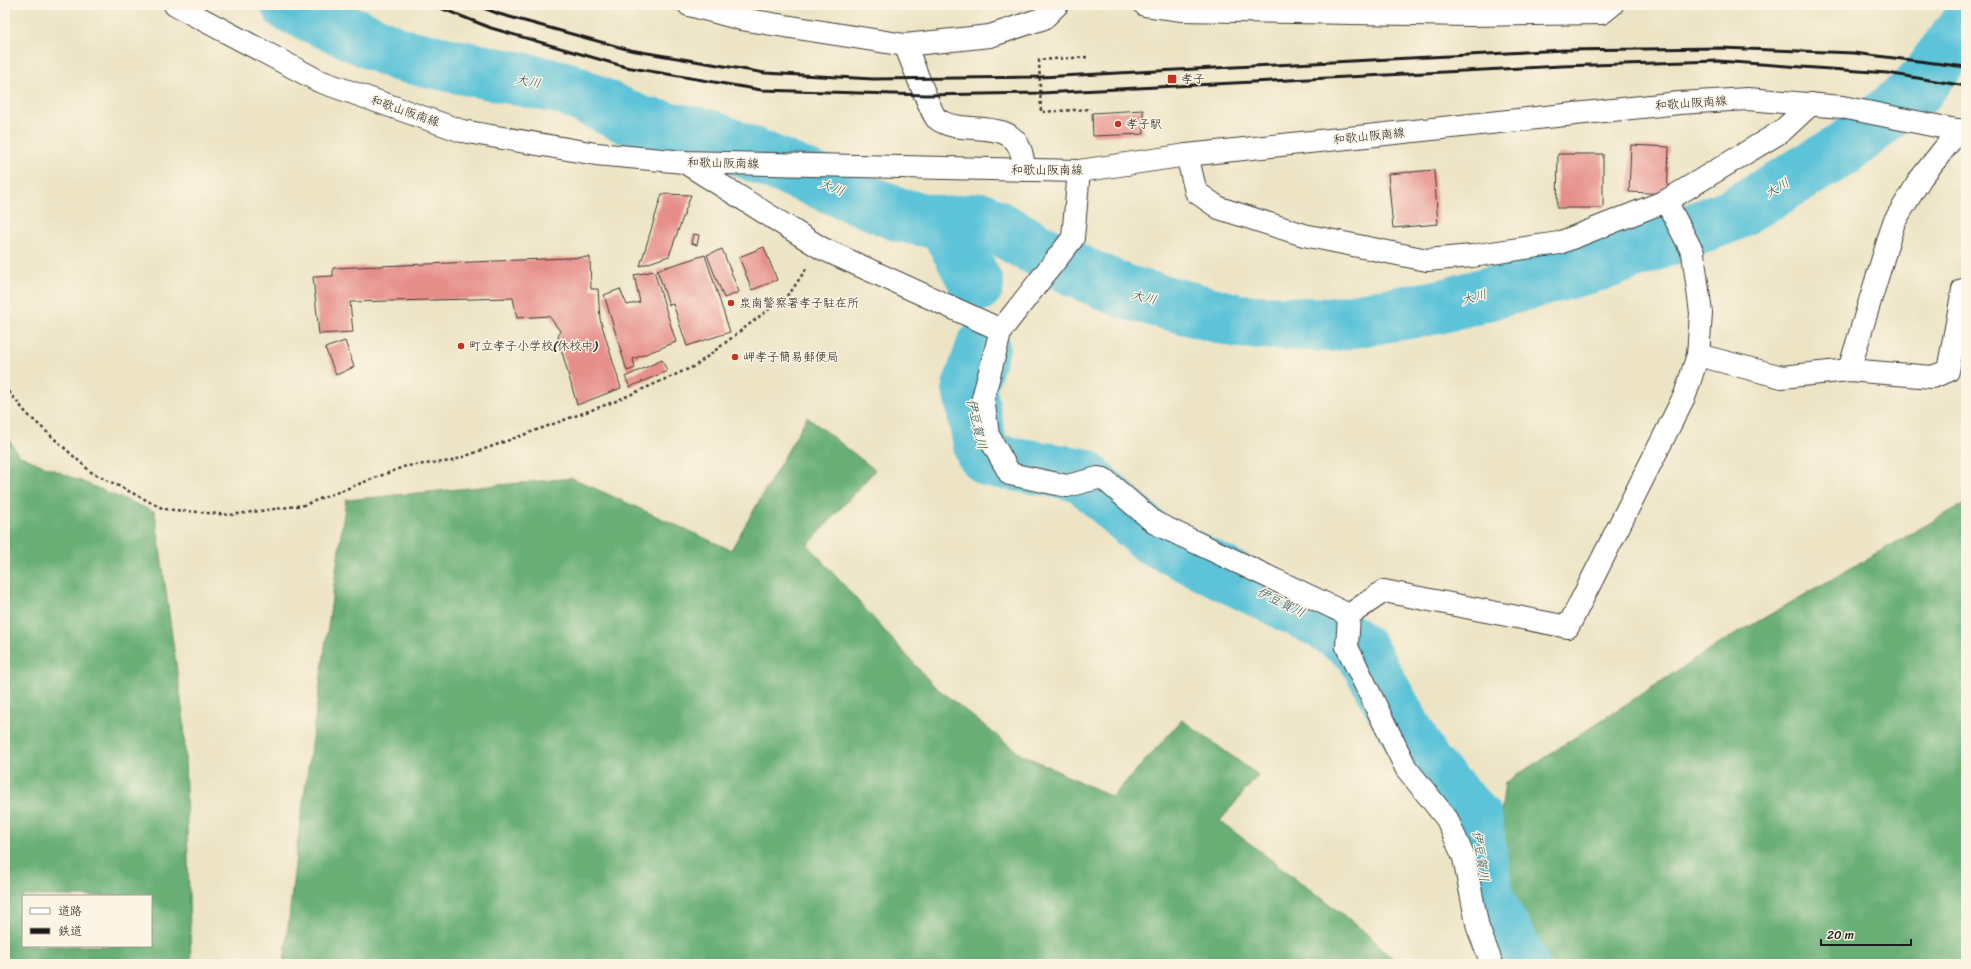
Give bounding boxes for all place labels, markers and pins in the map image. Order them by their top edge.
place label: 孝子 [1181,68,1205,90]
marker: 孝子 [1166,73,1178,85]
place label: 孝子駅 [1126,113,1162,135]
marker: 孝子駅 [1113,119,1123,129]
place label: 泉南警察署孝子駐在所 [739,292,859,314]
marker: 泉南警察署孝子駐在所 [726,298,736,308]
place label: 町立孝子小学校(休校中) [469,335,598,357]
marker: 町立孝子小学校(休校中) [456,341,466,351]
place label: 岬孝子簡易郵便局 [743,346,839,368]
marker: 岬孝子簡易郵便局 [730,352,740,362]

